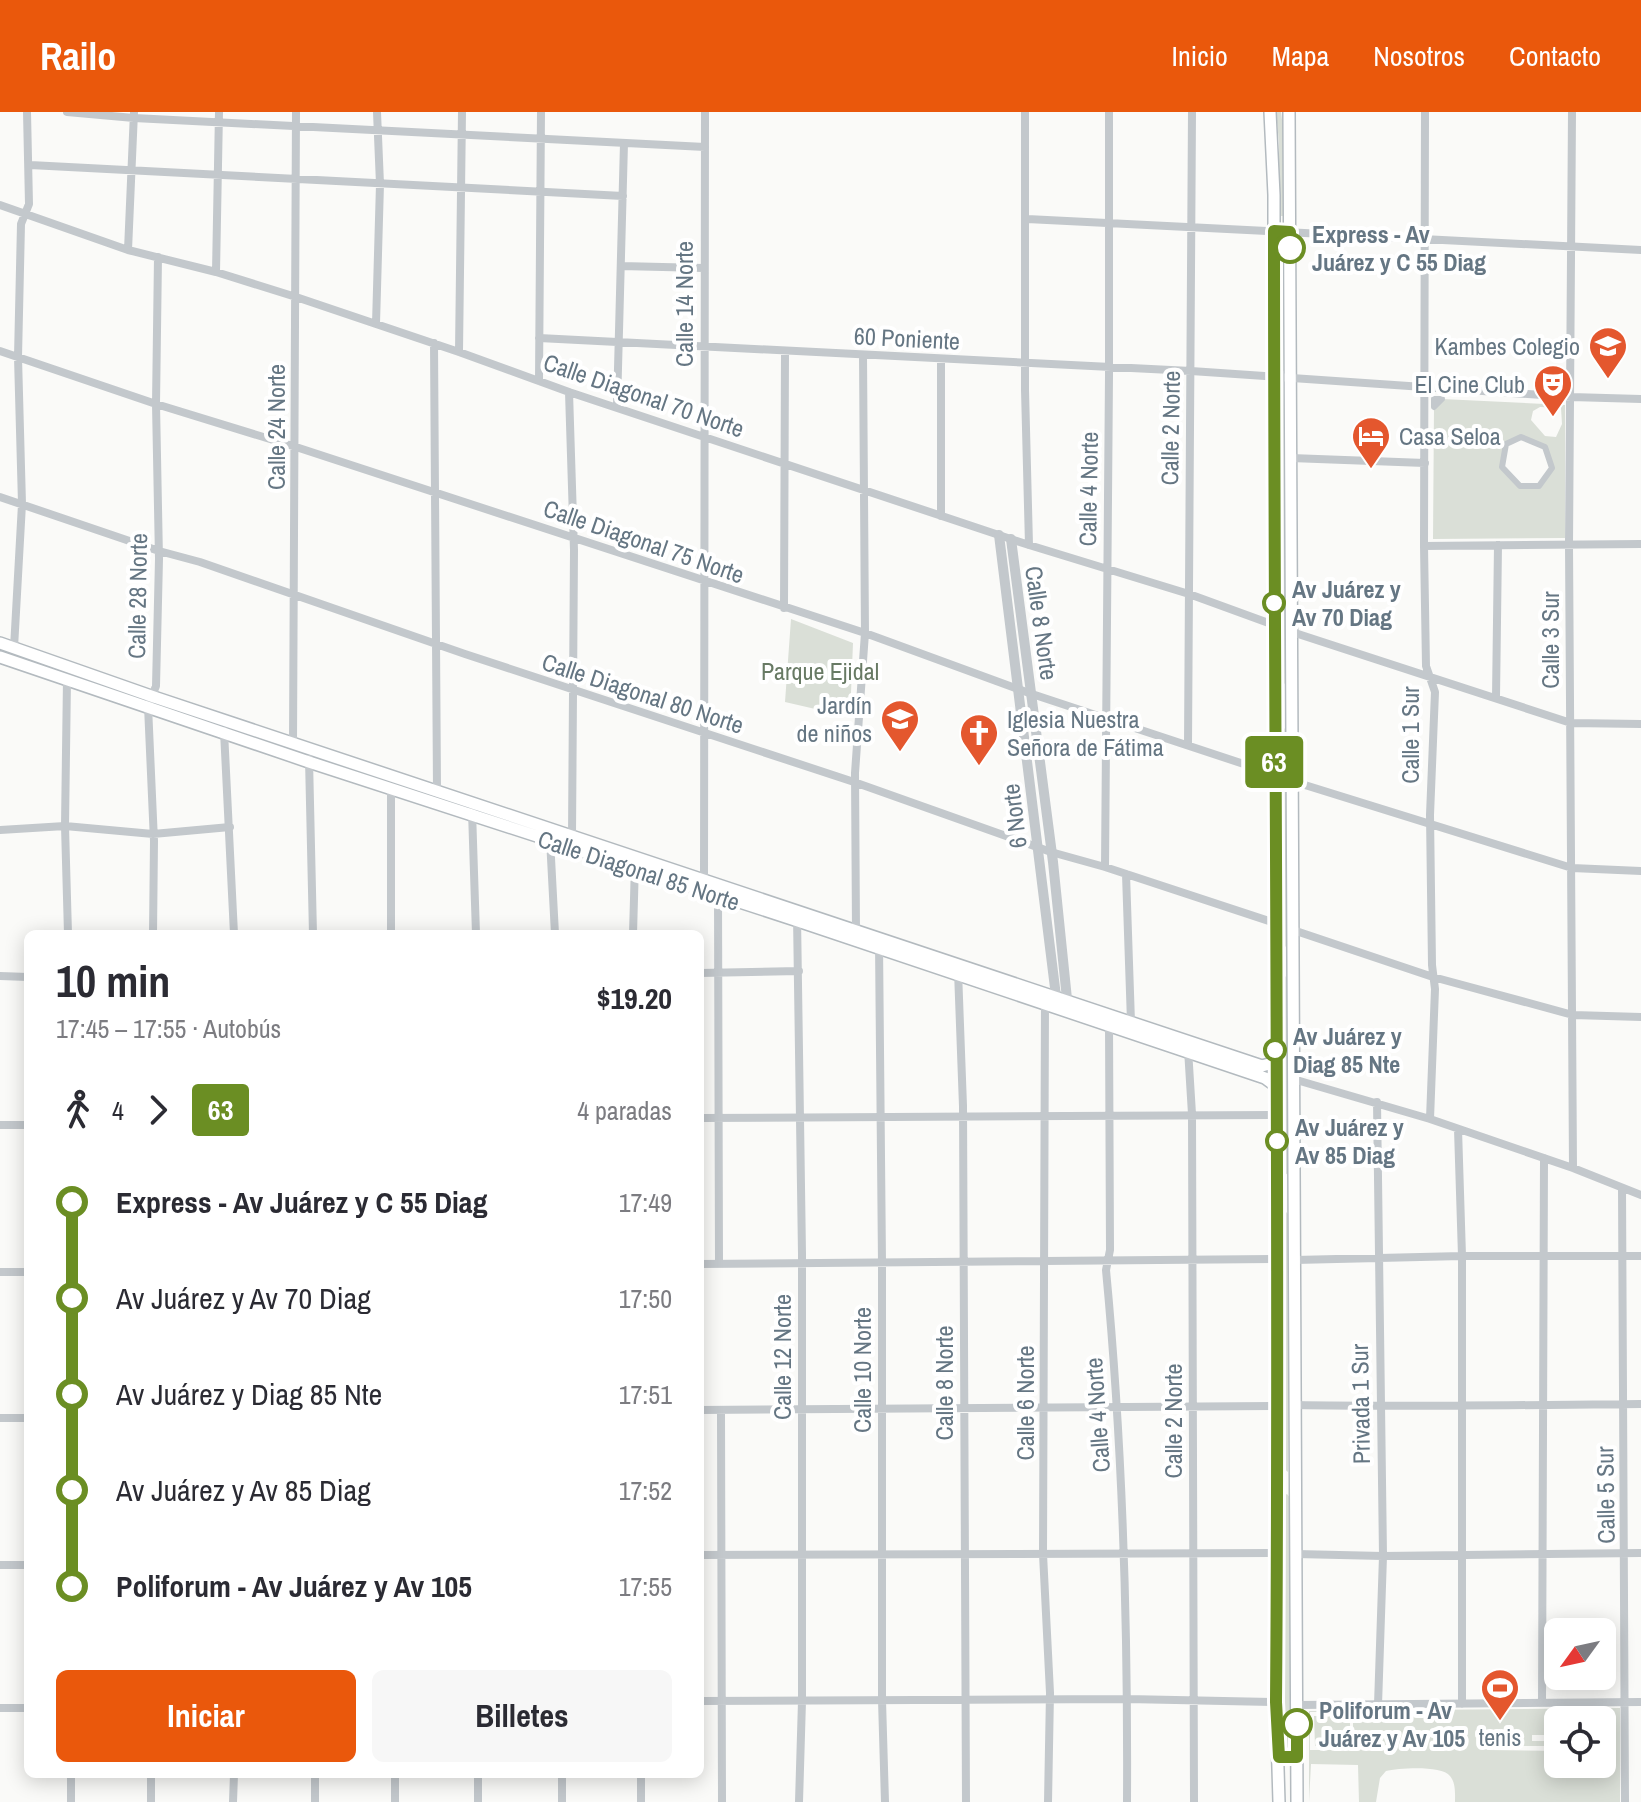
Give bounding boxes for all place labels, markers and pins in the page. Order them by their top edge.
place label: Express - Av Juárez y C 55 Diag [1312,218,1486,278]
marker: Express - Av Juárez y C 55 Diag [1275,233,1305,263]
school or university icon: Kambes Colegio [1587,325,1629,380]
place label: Kambes Colegio [1435,330,1580,362]
theatre icon: El Cine Club [1532,363,1574,418]
place label: El Cine Club [1415,368,1525,400]
hotel icon: Casa Seloa [1350,415,1392,470]
place label: Casa Seloa [1399,420,1501,452]
place label: Av Juárez y Av 70 Diag [1292,573,1401,633]
marker: Av Juárez y Av 70 Diag [1263,592,1285,614]
place label: Jardín de niños [796,689,872,749]
school or university icon: Jardín de niños [879,698,921,753]
place label: Iglesia Nuestra Señora de Fátima [1007,703,1164,763]
church icon: Iglesia Nuestra Señora de Fátima [958,712,1000,767]
place label: Av Juárez y Diag 85 Nte [1293,1020,1402,1080]
marker: Av Juárez y Diag 85 Nte [1264,1039,1286,1061]
place label: Av Juárez y Av 85 Diag [1295,1111,1404,1171]
marker: Av Juárez y Av 85 Diag [1266,1130,1288,1152]
sports icon: tenis [1479,1667,1521,1722]
place label: Poliforum - Av Juárez y Av 105 [1319,1694,1465,1754]
marker: Poliforum - Av Juárez y Av 105 [1282,1709,1312,1739]
place label: tenis [1479,1721,1521,1753]

